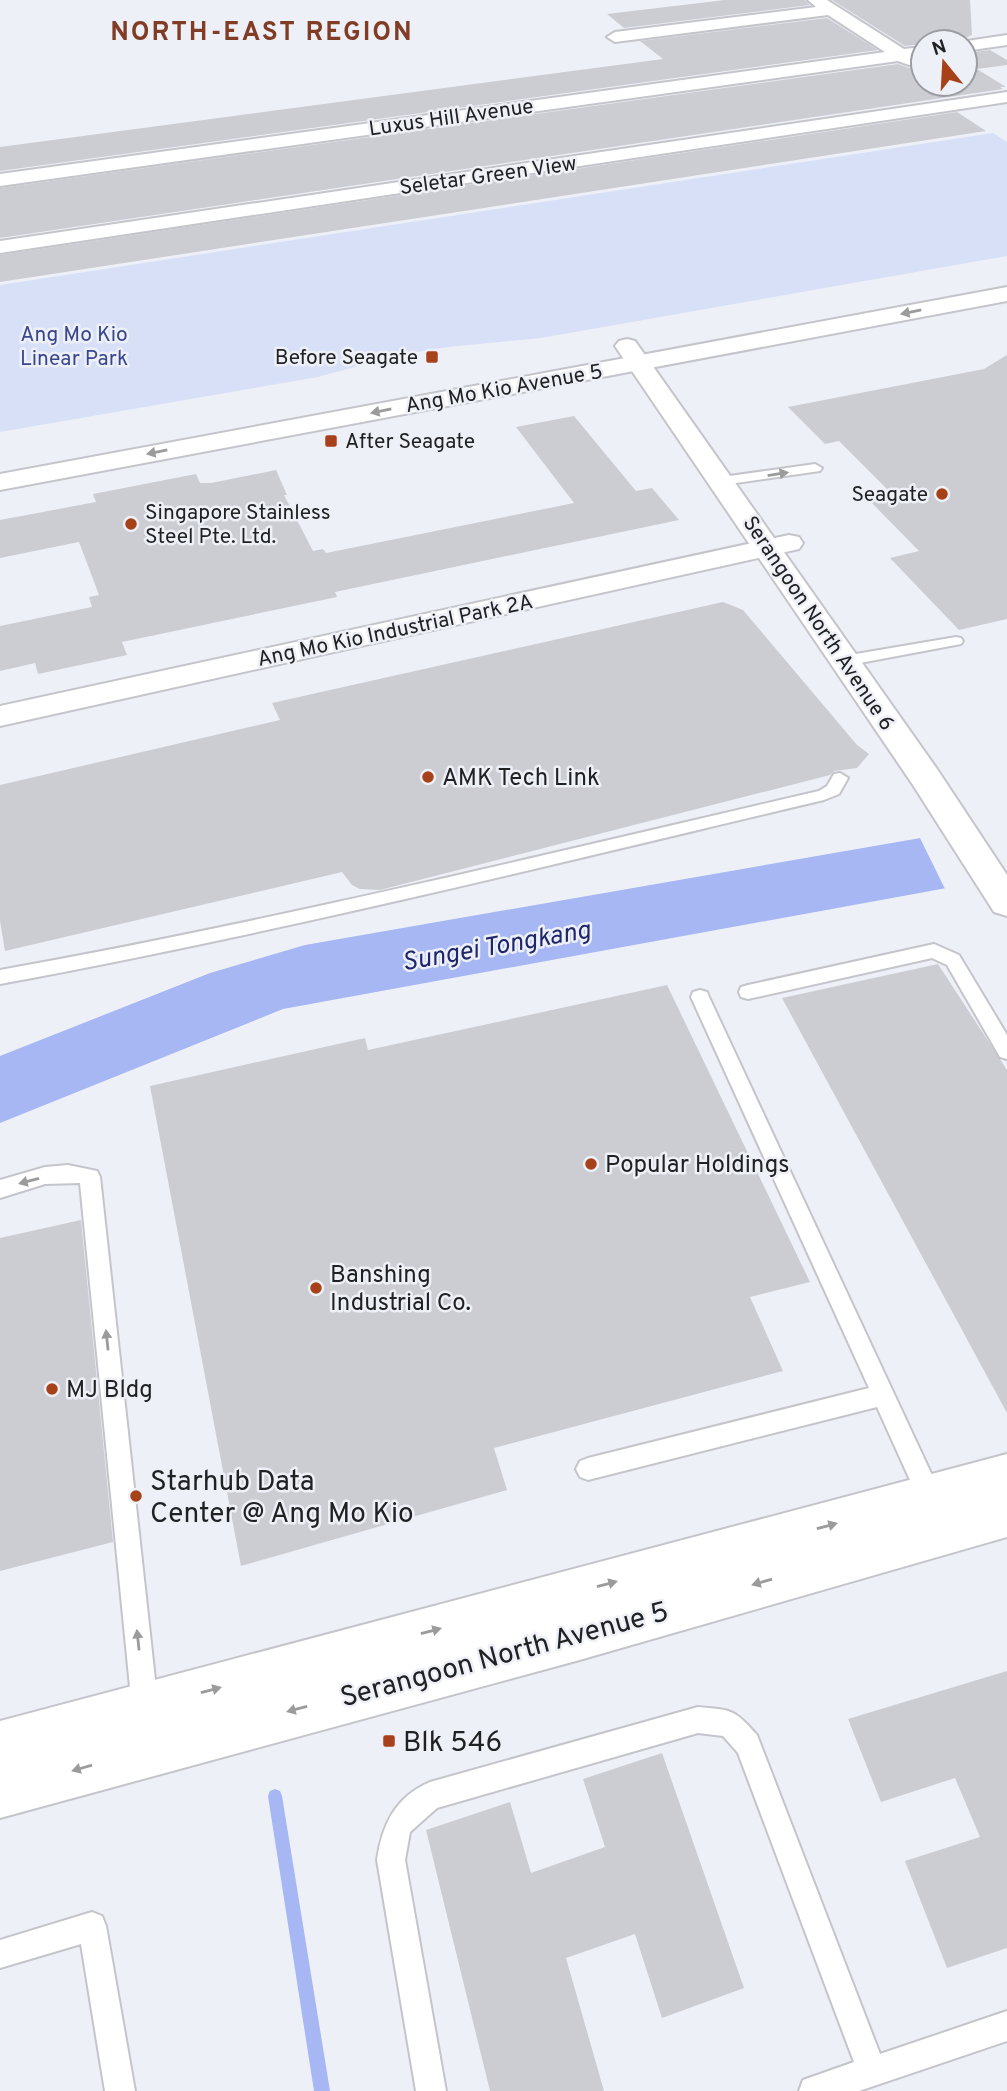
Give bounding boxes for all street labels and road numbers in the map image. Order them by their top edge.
street label: Luxus Hill Avenue [367,94,535,143]
street label: Seletar Green View [398,151,578,202]
street label: Ang Mo Kio Avenue 5 [403,359,605,420]
street label: Serangoon North Avenue 6 [736,511,900,736]
street label: Ang Mo Kio Industrial Park 2A [255,589,536,674]
street label: Serangoon North Avenue 5 [337,1595,673,1717]

